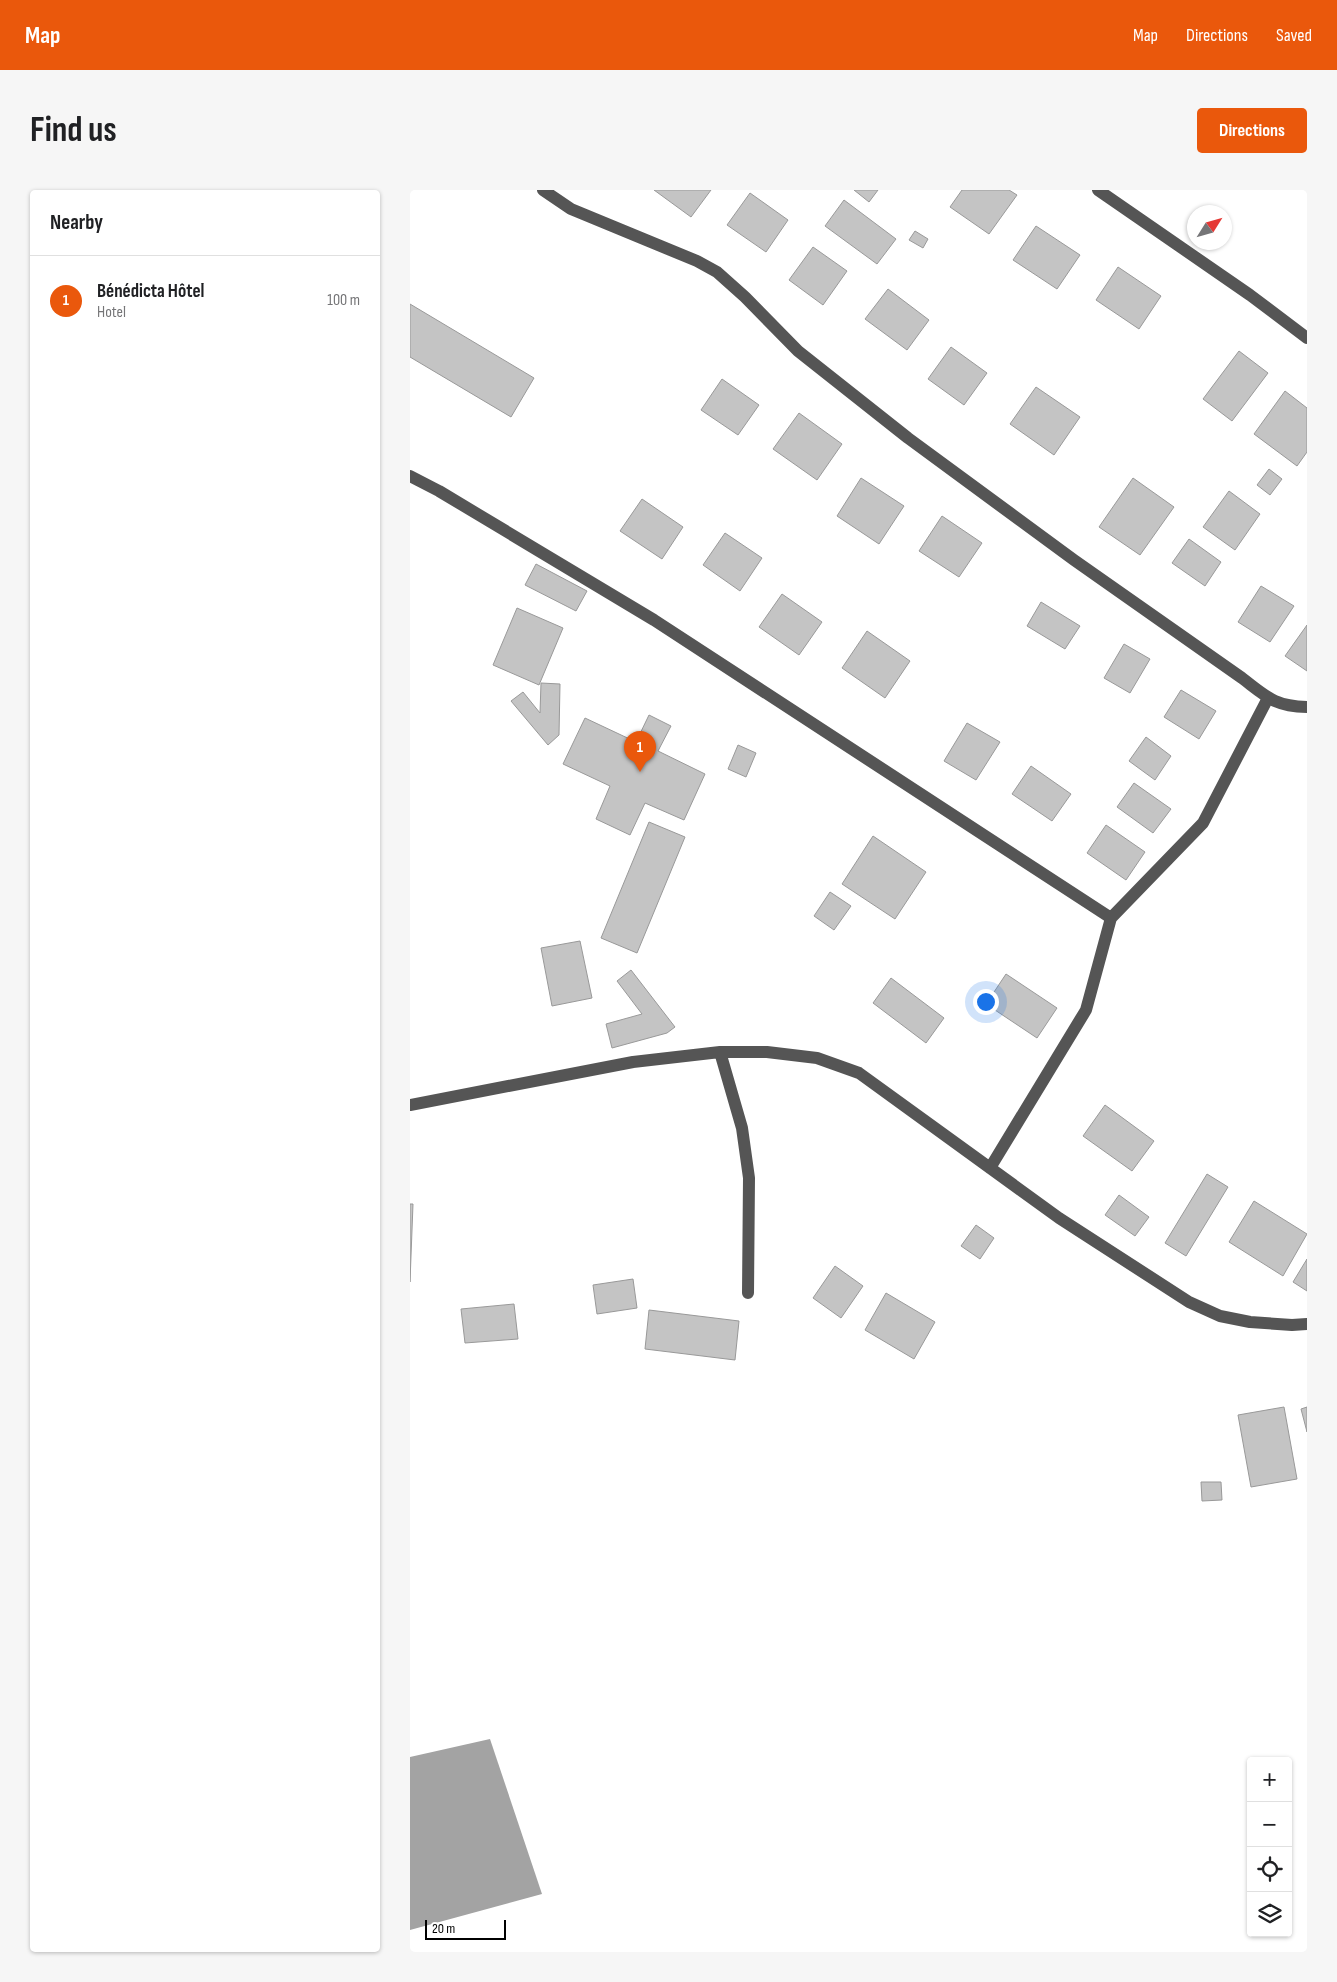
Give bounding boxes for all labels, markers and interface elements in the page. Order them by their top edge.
text: Map [25,21,60,50]
text: Map [1133,25,1158,46]
text: Directions [1186,25,1248,46]
text: Saved [1276,25,1312,46]
button: Directions [1197,108,1307,153]
text: Find us [30,109,117,152]
north arrow [1187,205,1232,250]
text: Nearby [50,210,103,235]
text: Bénédicta Hôtel [97,280,204,303]
text: 1 [63,291,69,310]
text: 100 m [327,291,360,310]
text: Hotel [97,303,126,322]
pin: 1 [624,731,656,772]
your location [973,989,999,1015]
map controls [1247,1757,1292,1937]
button: + [1247,1757,1292,1802]
button: − [1247,1802,1292,1847]
button: locate [1247,1847,1292,1892]
button: layers [1247,1892,1292,1937]
scale bar [425,1917,506,1940]
text: 20 m [432,1920,455,1937]

